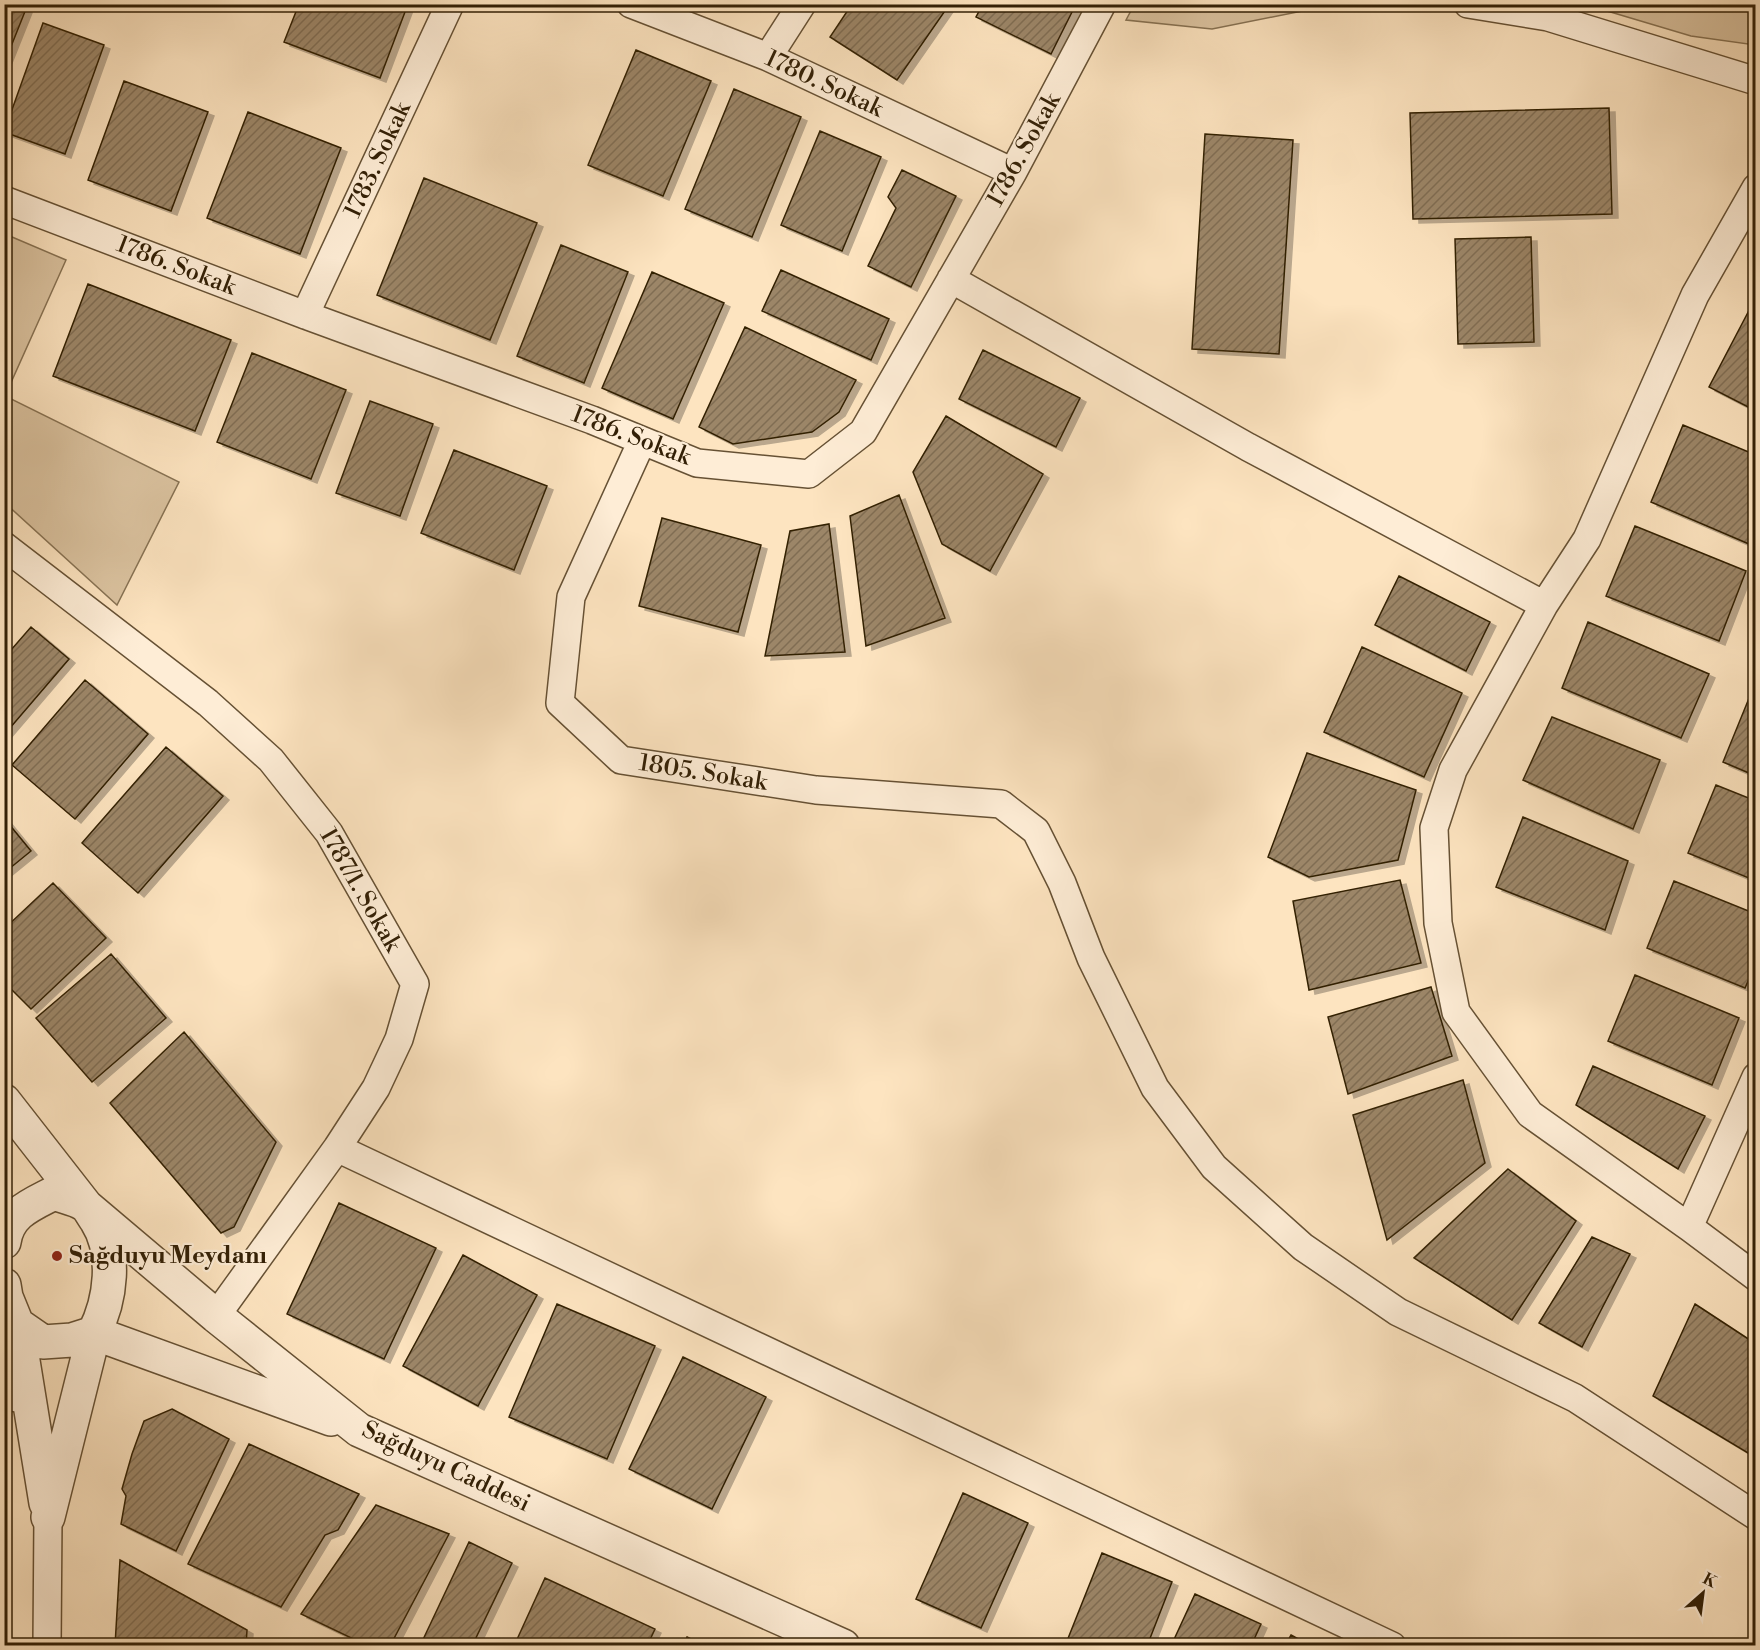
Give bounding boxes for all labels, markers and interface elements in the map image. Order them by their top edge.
street label: 1780. Sokak [760,44,889,125]
street label: 1786. Sokak [980,87,1068,212]
street label: 1783. Sokak [338,96,418,223]
street label: 1786. Sokak [112,229,241,303]
street label: 1786. Sokak [567,399,696,473]
street label: 1805. Sokak [637,748,771,798]
street label: 1787/1. Sokak [312,823,408,959]
place label: Sağduyu Meydanı [69,1241,267,1271]
marker: Sağduyu Meydanı [50,1249,64,1263]
street label: Sağduyu Caddesi [357,1415,535,1519]
north arrow [1673,1563,1733,1623]
text: K [1699,1569,1721,1593]

